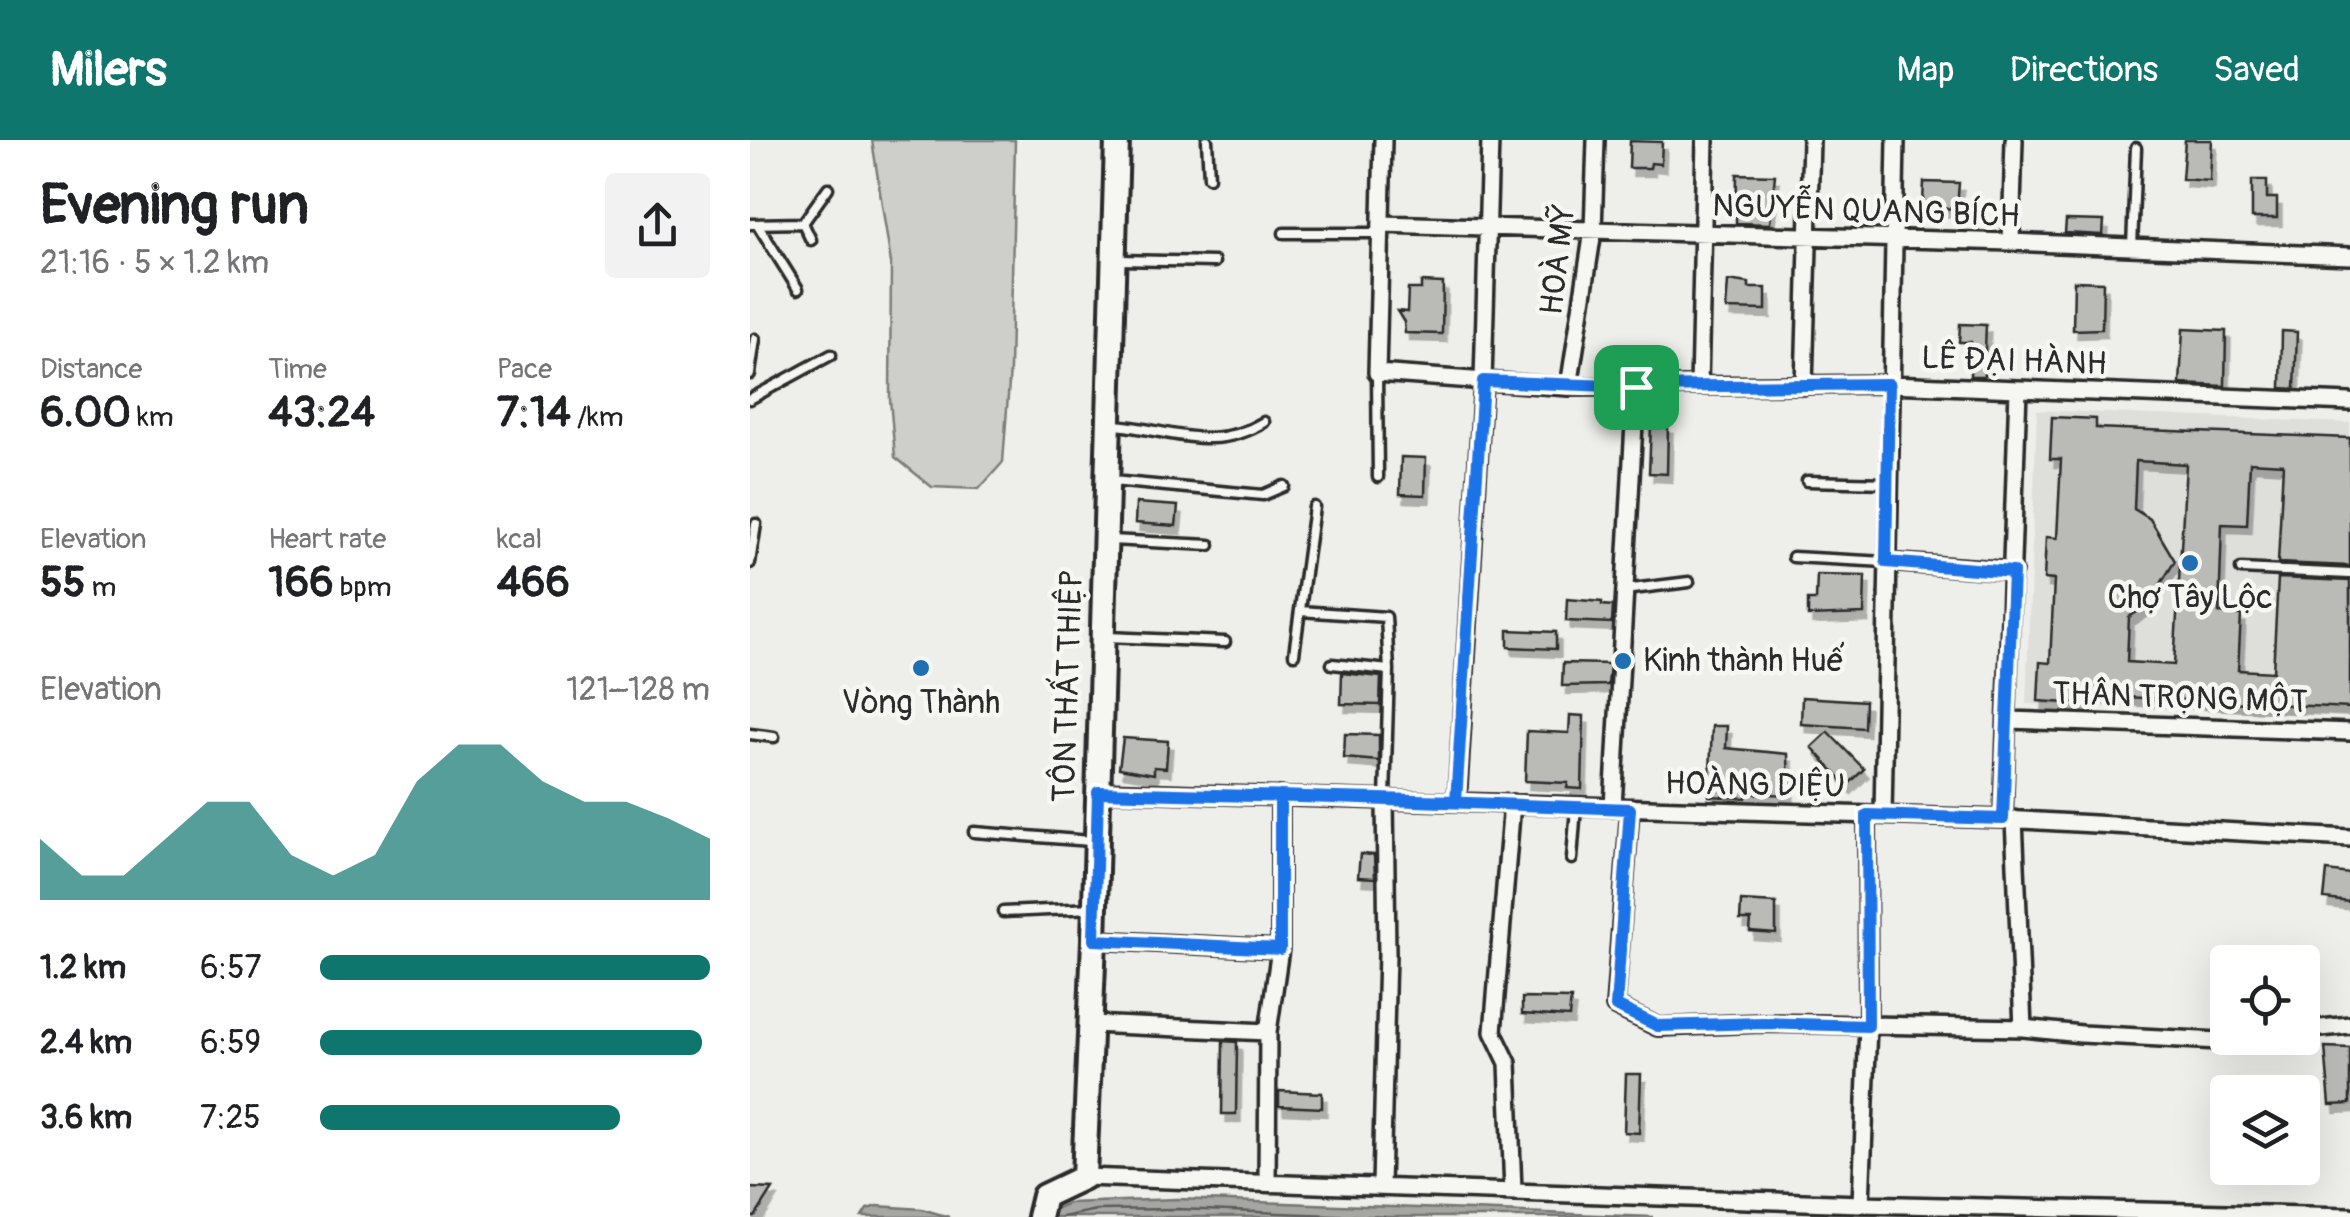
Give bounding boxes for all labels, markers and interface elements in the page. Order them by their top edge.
text: Milers [50,40,167,100]
text: Map [1897,48,1955,92]
text: Directions [2010,48,2158,92]
text: Saved [2213,48,2300,92]
text: Evening run [40,171,309,240]
button: share [605,173,710,278]
street label: NGUYỄN QUANG BÍCH [1712,180,2021,236]
street label: HOÀ MỸ [1531,203,1585,317]
text: 21:16 · 5 × 1.2 km [40,243,269,283]
street label: LÊ ĐẠI HÀNH [1921,337,2107,384]
pin [1594,345,1679,430]
text: Distance [40,352,142,387]
text: Time [268,352,327,387]
text: Pace [497,352,552,387]
icon: arrive [1609,360,1664,415]
text: 6.00 [40,387,131,439]
text: 43:24 [268,387,375,439]
text: 7:14 [497,387,571,439]
text: km [131,400,174,435]
text: /km [571,400,624,435]
text: Elevation [40,522,147,557]
text: Heart rate [268,522,386,557]
text: kcal [497,522,542,557]
marker: Chợ Tây Lộc [2179,552,2201,574]
text: 55 [40,557,86,609]
text: 166 [268,557,334,609]
text: 466 [497,557,570,609]
street label: TÔN THẤT THIỆP [1040,569,1092,803]
text: m [86,570,116,605]
text: bpm [334,570,392,605]
place label: Chợ Tây Lộc [2108,578,2272,618]
place label: Kinh thành Huế [1643,641,1845,681]
marker: Kinh thành Huế [1612,650,1634,672]
marker: Vòng Thành [910,657,932,679]
text: Elevation [40,670,162,710]
text: 121–128 m [566,670,710,710]
street label: THÂN TRỌNG MỘT [2052,673,2308,722]
place label: Vòng Thành [842,683,1000,723]
street label: HOÀNG DIỆU [1665,762,1845,807]
map controls [2210,945,2320,1185]
button: locate [2210,945,2320,1055]
text: 1.2 km [40,948,126,988]
text: 6:57 [200,948,261,988]
text: 2.4 km [40,1023,132,1063]
text: 6:59 [200,1023,261,1063]
button: layers [2210,1075,2320,1185]
text: 3.6 km [40,1098,132,1138]
text: 7:25 [200,1098,261,1138]

